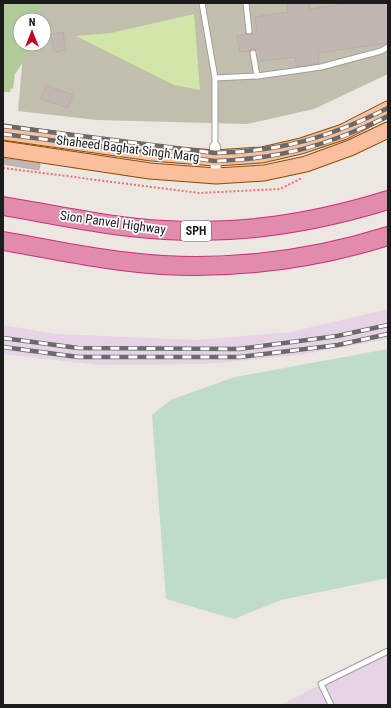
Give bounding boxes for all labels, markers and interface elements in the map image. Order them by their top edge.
north arrow [12,12,52,52]
text: N [29,16,36,29]
street label: Shaheed Baghat Singh Marg [55,132,200,165]
street label: Sion Panvel Highway [59,208,167,237]
road number: SPH [181,221,211,241]

